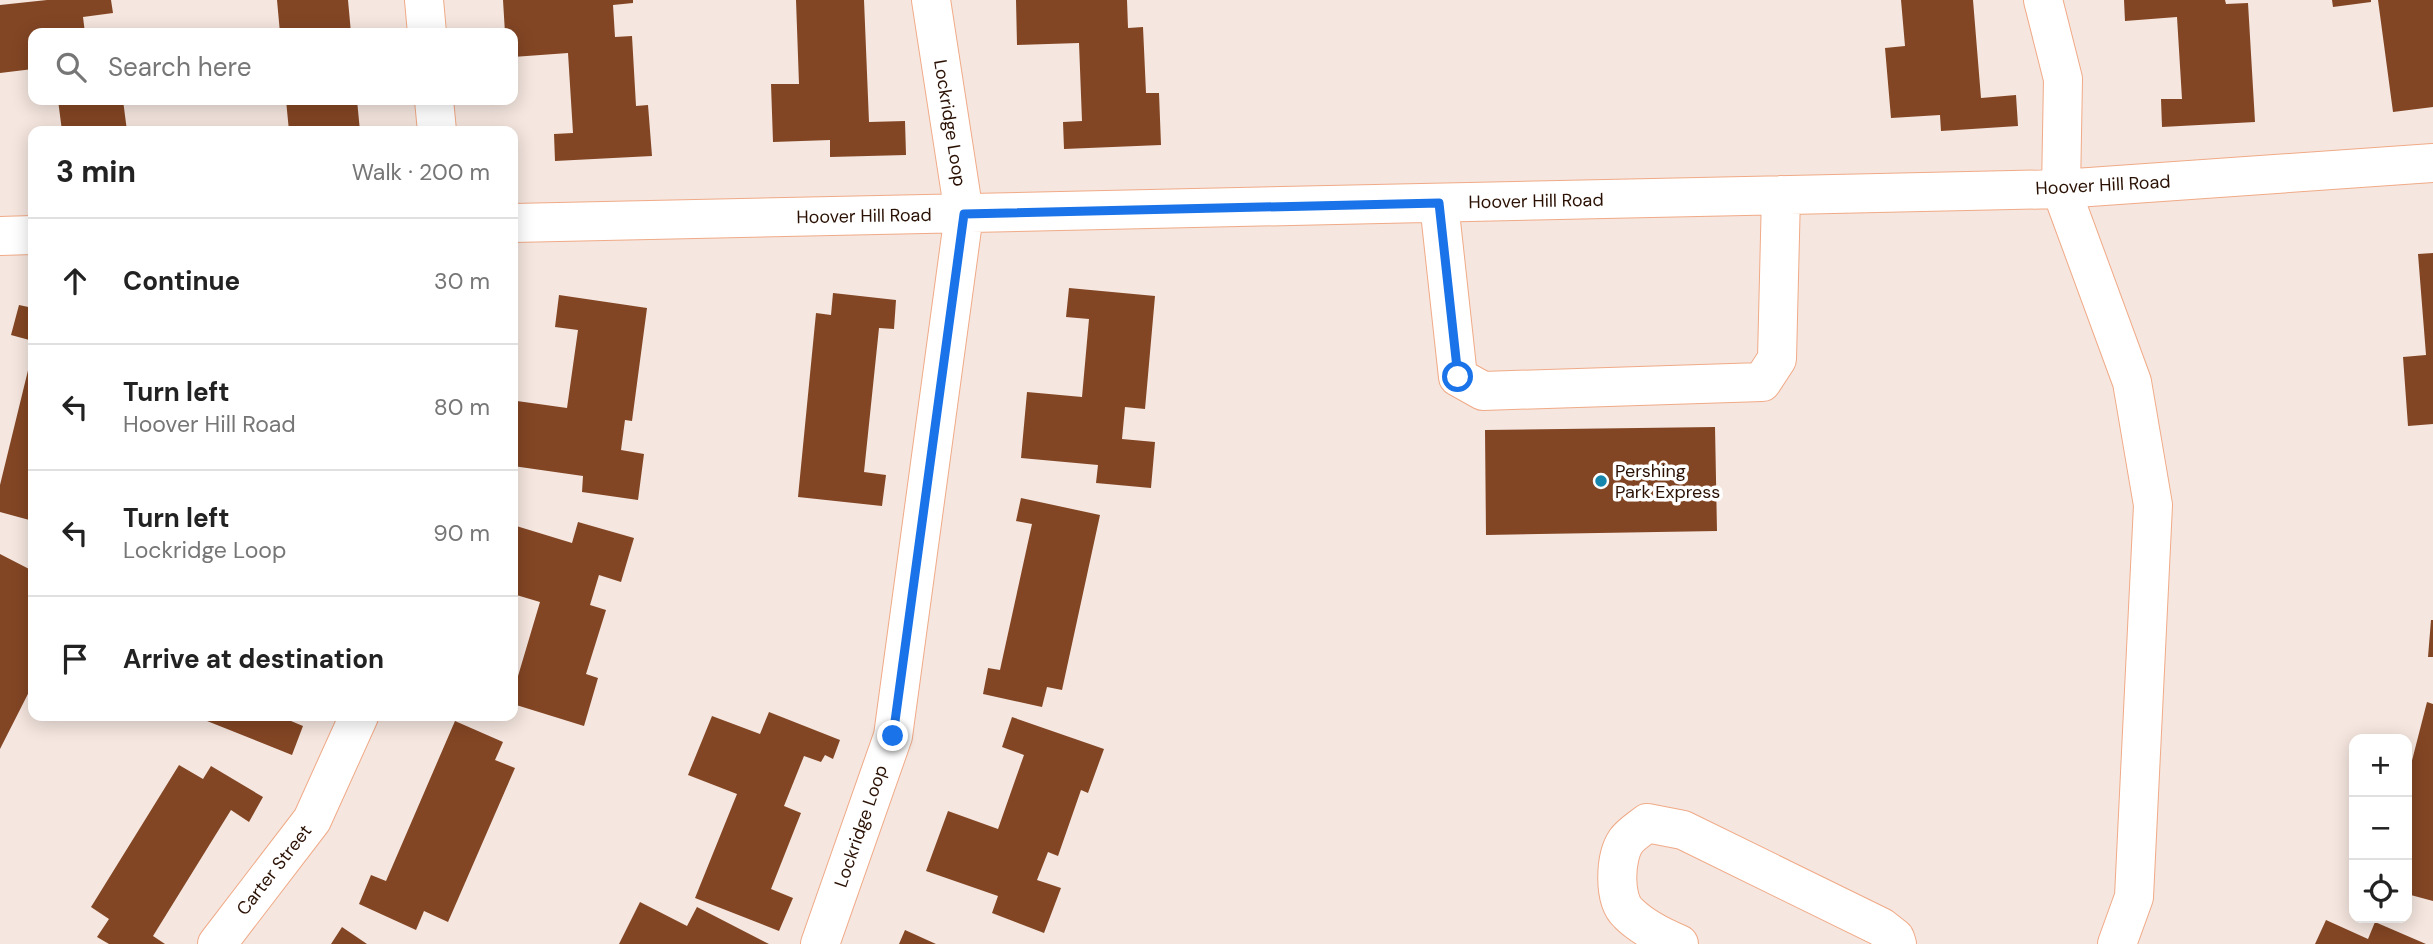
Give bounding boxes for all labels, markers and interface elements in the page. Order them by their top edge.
search box [28,28,518,105]
icon: search [52,48,90,86]
text: Search here [108,50,251,84]
street label: Lockridge Loop [928,58,972,188]
text: 3 min [56,152,136,191]
text: Walk · 200 m [352,157,490,187]
street label: Hoover Hill Road [2035,169,2171,201]
street label: Hoover Hill Road [1468,188,1604,214]
street label: Hoover Hill Road [796,203,932,229]
icon: ahead [56,262,94,300]
text: Continue [123,264,240,298]
text: 30 m [434,266,490,296]
route start [1442,361,1473,392]
text: Turn left [123,375,230,409]
icon: left [56,388,94,426]
text: 80 m [434,392,490,422]
text: Hoover Hill Road [123,409,296,439]
place label: Pershing Park Express [1615,459,1720,504]
marker: Pershing Park Express [1593,473,1609,489]
text: Turn left [123,501,230,535]
icon: left [56,514,94,552]
text: 90 m [433,518,490,548]
text: Lockridge Loop [123,535,286,565]
icon: arrive [56,640,94,678]
text: Arrive at destination [123,642,384,676]
route end [877,720,908,751]
map controls [2349,734,2412,923]
button: + [2349,734,2412,797]
street label: Lockridge Loop [829,762,893,890]
button: − [2349,797,2412,860]
street label: Carter Street [231,820,317,920]
button: locate [2349,860,2412,923]

